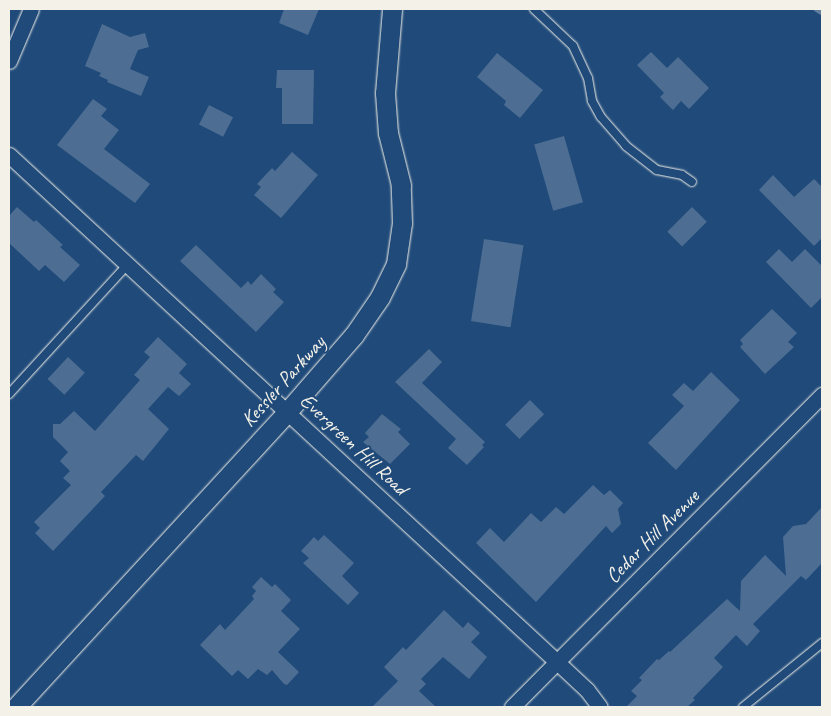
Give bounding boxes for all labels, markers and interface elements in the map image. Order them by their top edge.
street label: Kessler Parkway [236,330,330,432]
street label: Evergreen Hill Road [295,387,413,501]
street label: Cedar Hill Avenue [600,484,704,588]

